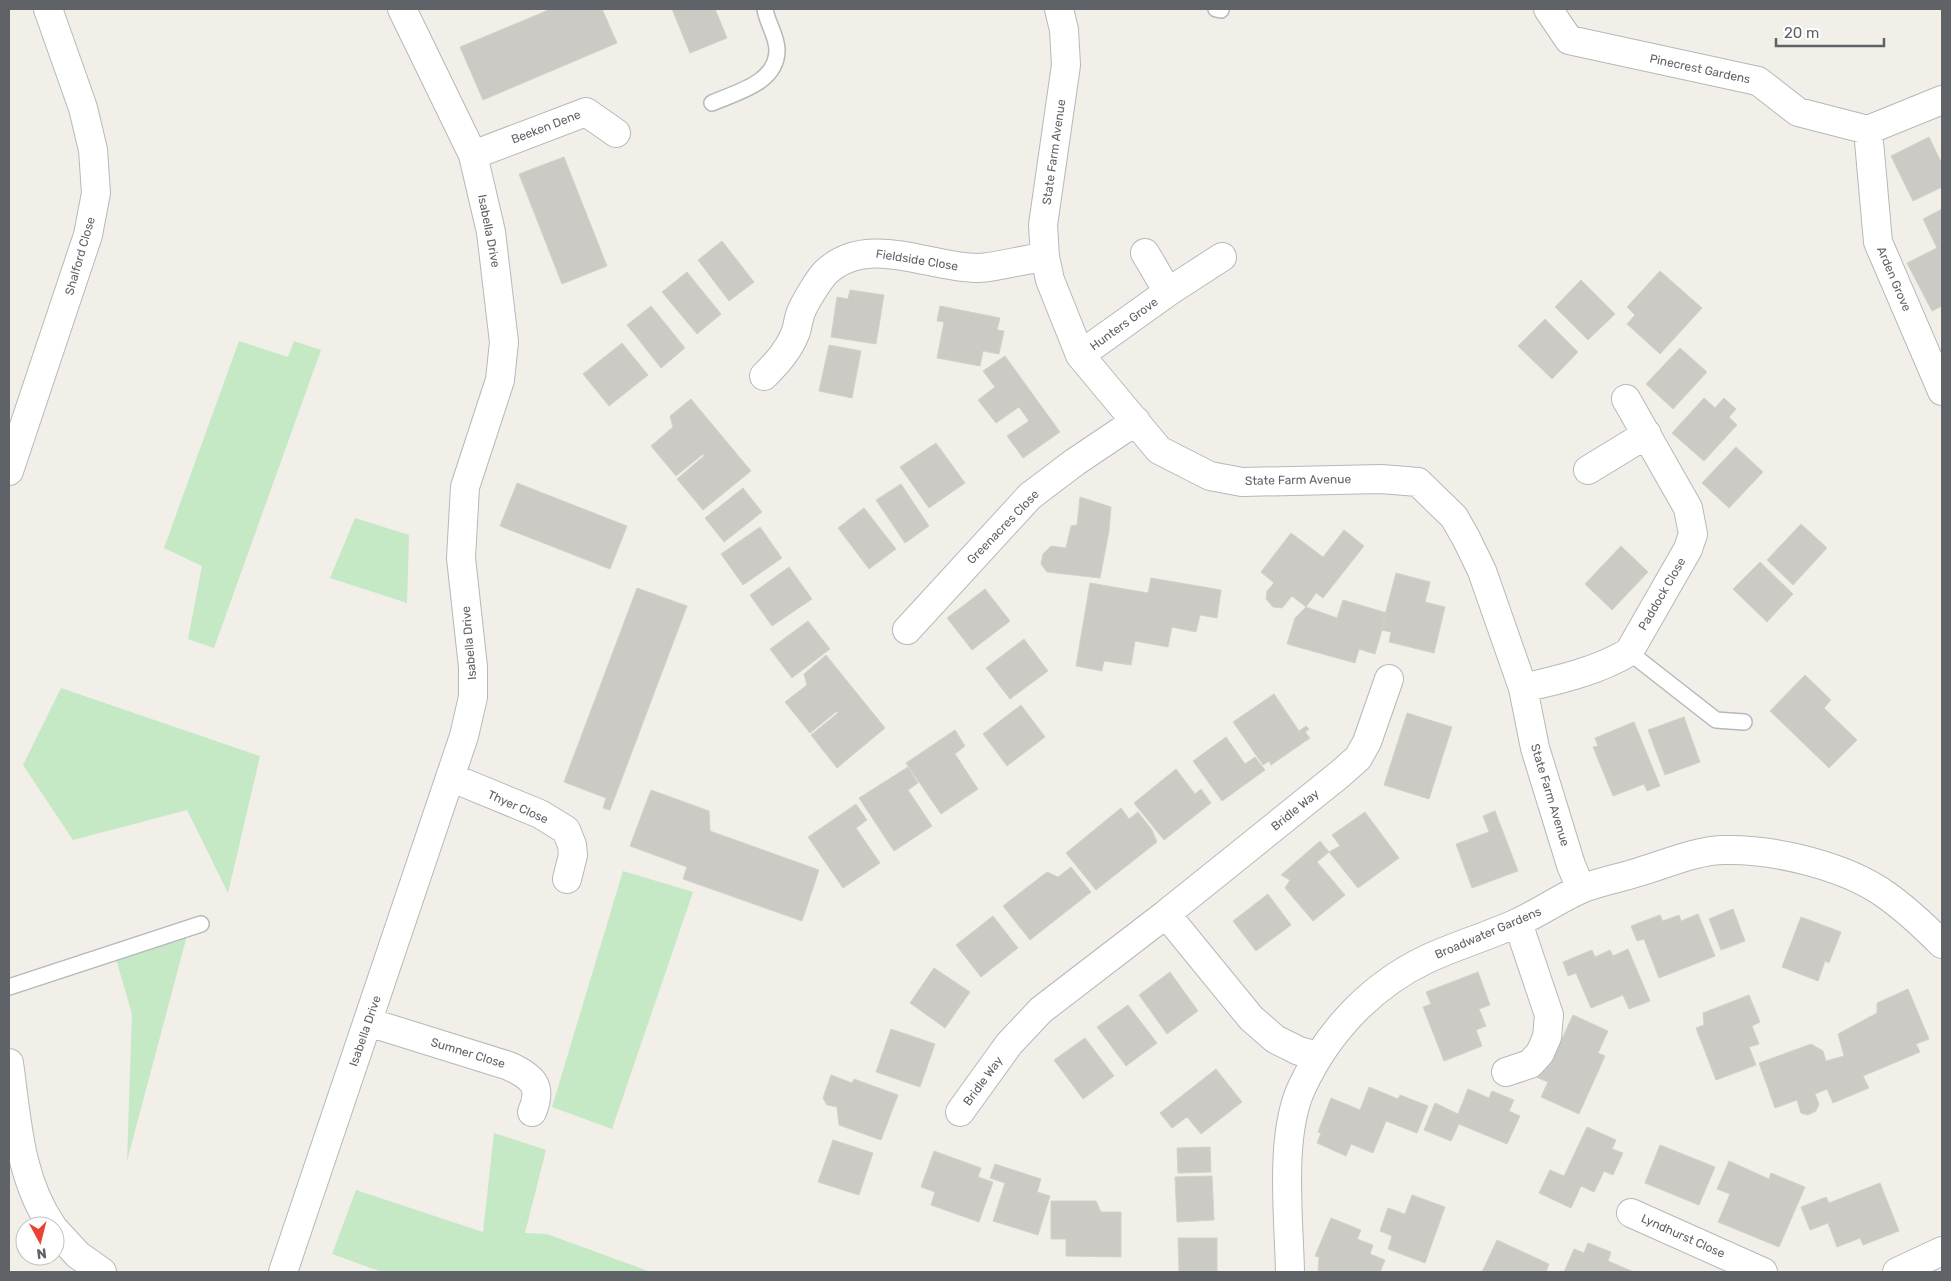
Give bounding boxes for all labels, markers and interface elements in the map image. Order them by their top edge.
scale bar [1776,15,1884,47]
text: 20 m [1784,24,1819,42]
street label: Pinecrest Gardens [1648,51,1752,87]
street label: State Farm Avenue [1040,98,1068,206]
street label: Beeken Dene [509,107,583,147]
street label: Isabella Drive [475,193,503,269]
street label: Shalford Close [62,215,98,297]
street label: Arden Grove [1874,245,1914,314]
street label: Fieldside Close [875,247,959,273]
street label: Hunters Grove [1087,295,1161,353]
street label: State Farm Avenue [1245,472,1352,488]
street label: Greenacres Close [964,487,1042,567]
street label: Paddock Close [1636,555,1689,633]
street label: Isabella Drive [459,605,479,681]
street label: State Farm Avenue [1528,742,1572,848]
street label: Bridle Way [1268,786,1322,834]
street label: Thyer Close [486,787,551,827]
street label: Broadwater Gardens [1433,904,1543,962]
street label: Isabella Drive [346,993,384,1068]
street label: Sumner Close [429,1035,507,1071]
street label: Bridle Way [960,1053,1006,1108]
street label: Lyndhurst Close [1639,1211,1727,1261]
north arrow [15,1216,65,1266]
text: N [35,1244,48,1262]

